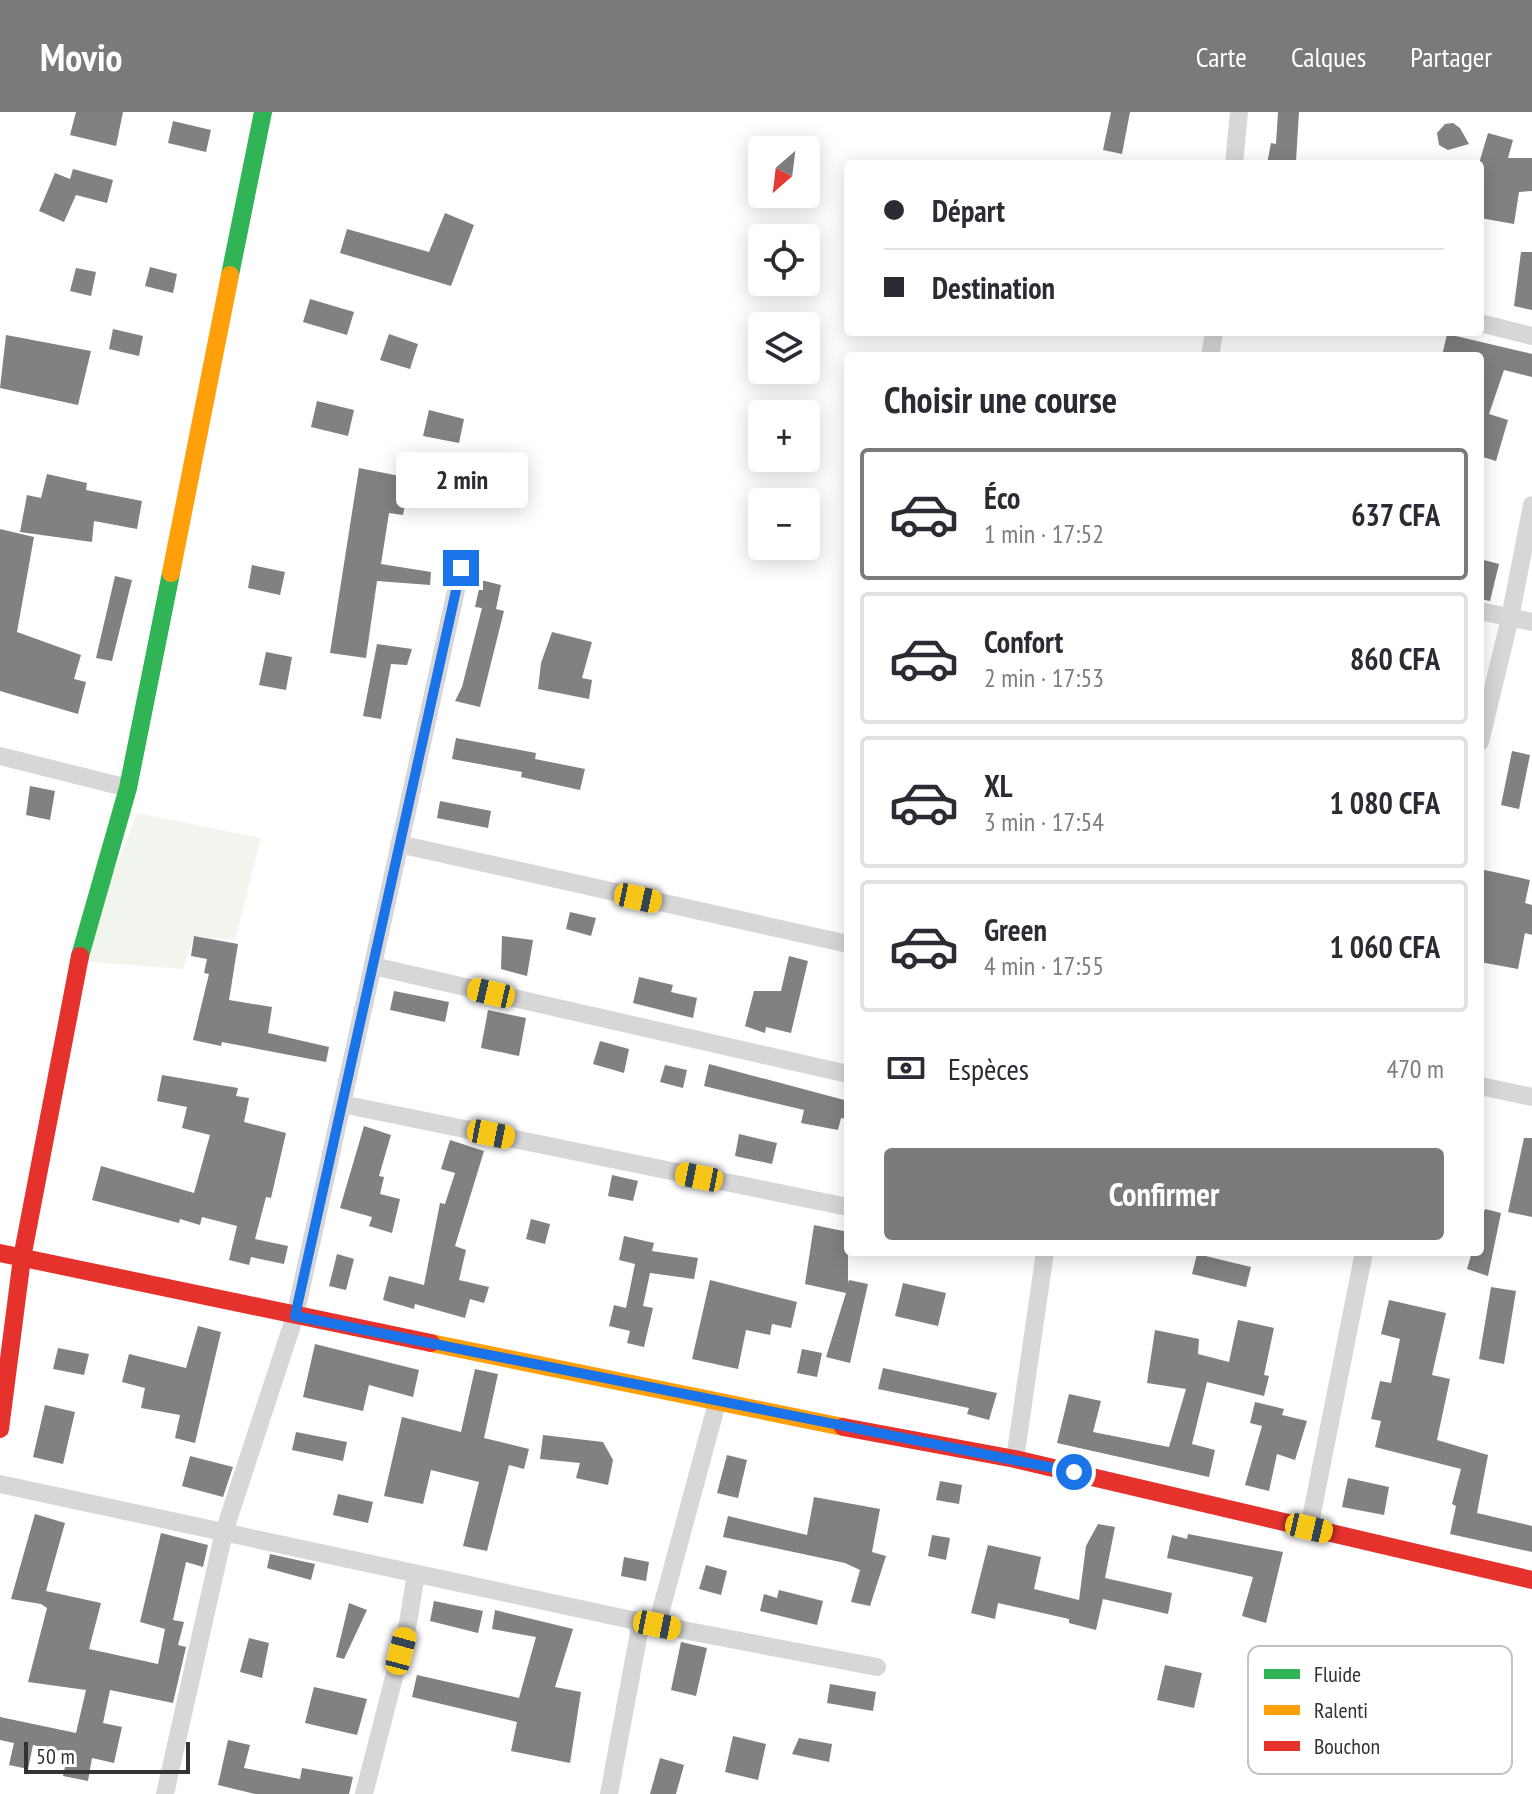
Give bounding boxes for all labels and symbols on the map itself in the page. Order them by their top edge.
north arrow [748,136,820,208]
callout: 2 min [395,452,527,508]
route end [443,550,479,586]
car [612,881,664,915]
car [465,976,517,1010]
car [465,1118,517,1150]
car [673,1161,725,1193]
route start [1056,1454,1092,1490]
car [1283,1511,1335,1545]
car [631,1609,683,1641]
car [383,1625,419,1677]
legend [1248,1646,1512,1774]
text: Fluide [1314,1660,1361,1688]
text: Ralenti [1314,1696,1368,1724]
text: Bouchon [1314,1732,1380,1760]
scale bar [24,1738,190,1774]

